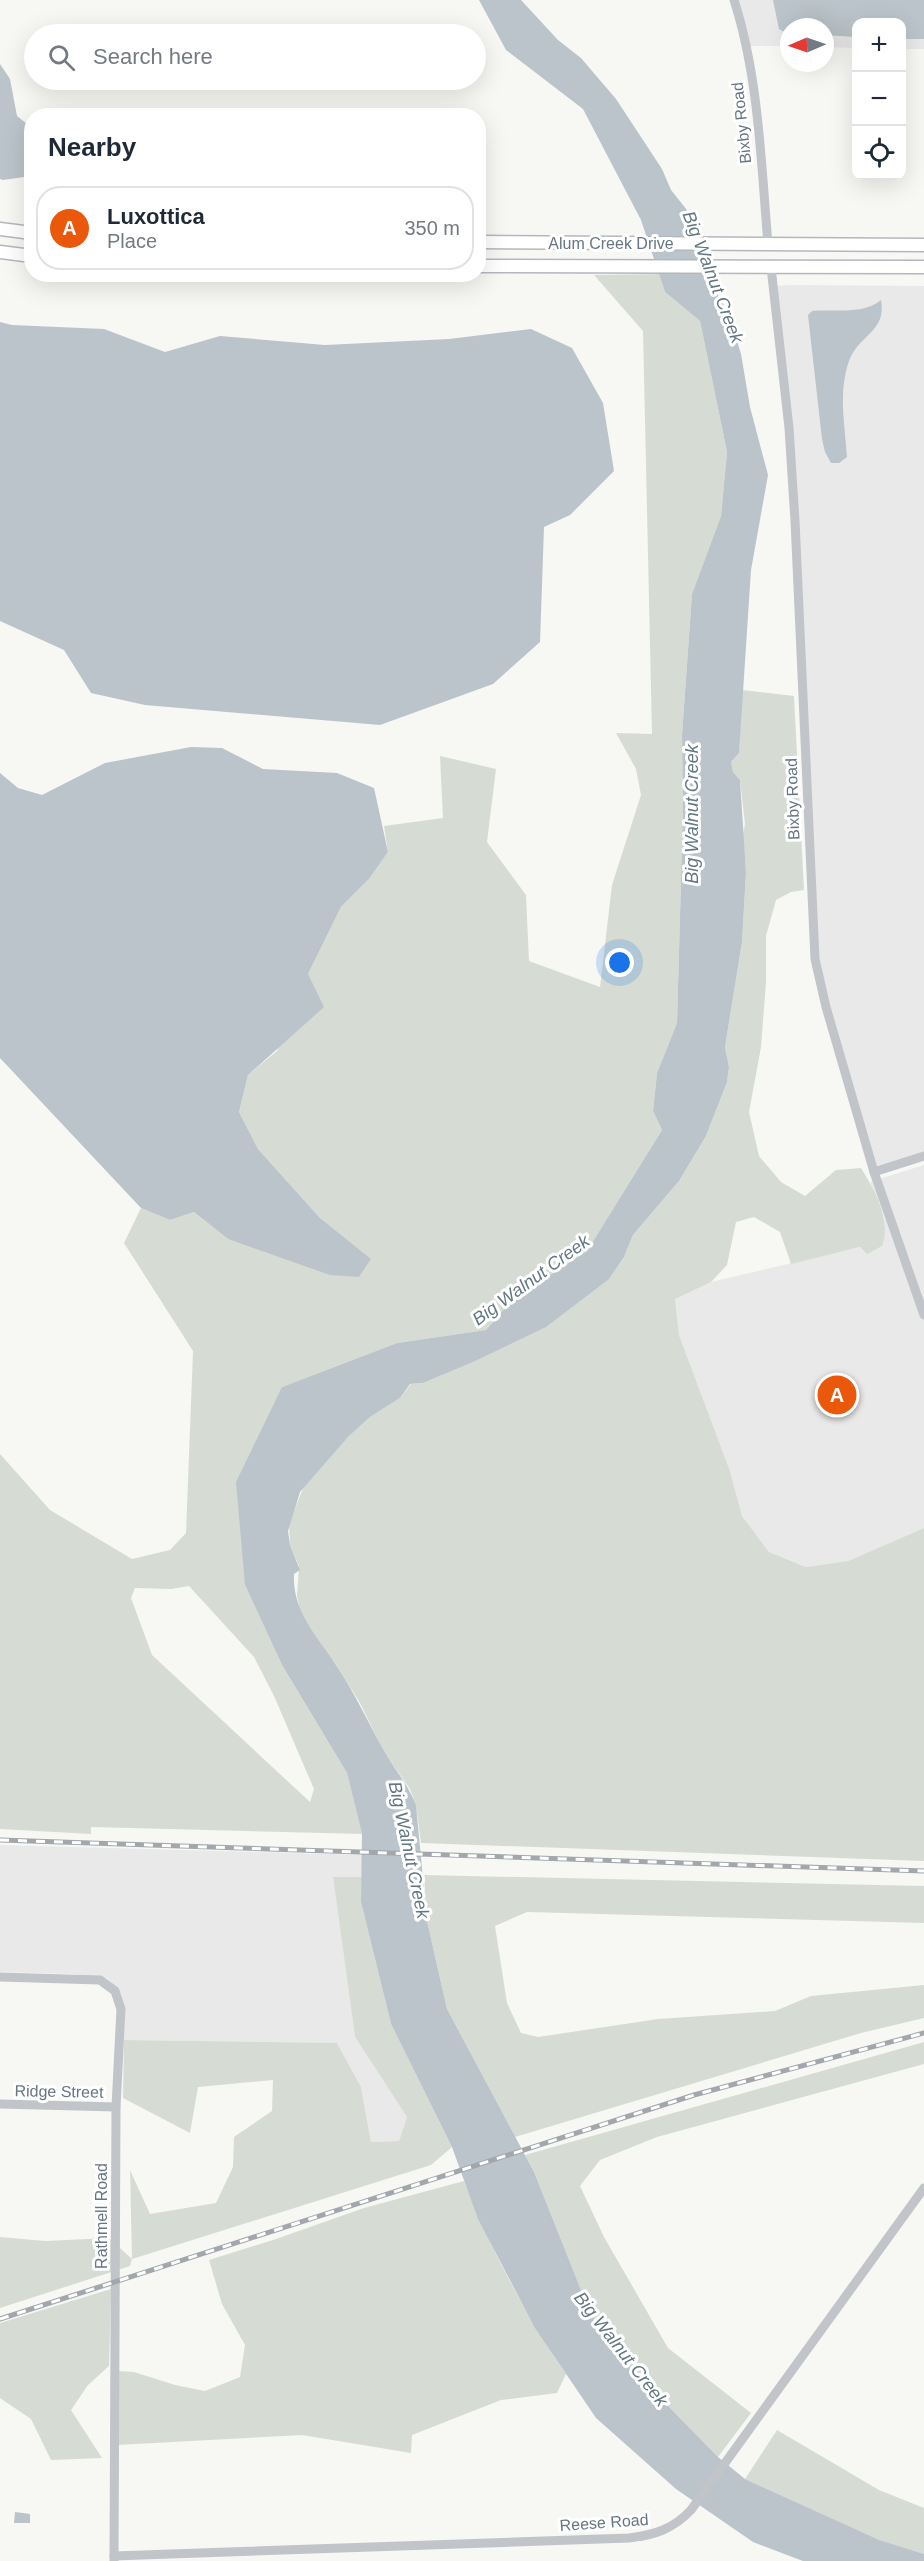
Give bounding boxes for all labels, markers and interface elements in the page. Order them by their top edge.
north arrow [780,18,834,72]
map controls [852,18,906,180]
button: + [852,18,906,72]
search box [24,24,486,90]
icon: search [45,41,78,74]
text: Search here [93,44,213,69]
button: − [852,72,906,126]
street label: Bixby Road [729,81,754,165]
button: locate [852,126,906,180]
text: Nearby [48,132,136,162]
text: Luxottica [107,204,205,229]
water label: Big Walnut Creek [679,208,748,347]
text: A [62,217,77,239]
text: 350 m [404,217,460,239]
text: Place [107,230,157,252]
street label: Alum Creek Drive [548,235,674,252]
water label: Big Walnut Creek [682,743,702,884]
street label: Bixby Road [783,758,802,840]
your location [605,948,634,977]
water label: Big Walnut Creek [469,1230,594,1329]
pin: A [818,1372,856,1418]
water label: Big Walnut Creek [385,1780,434,1921]
street label: Ridge Street [14,2082,104,2101]
street label: Rathmell Road [93,2163,110,2269]
water label: Big Walnut Creek [570,2288,673,2411]
street label: Reese Road [559,2511,649,2534]

